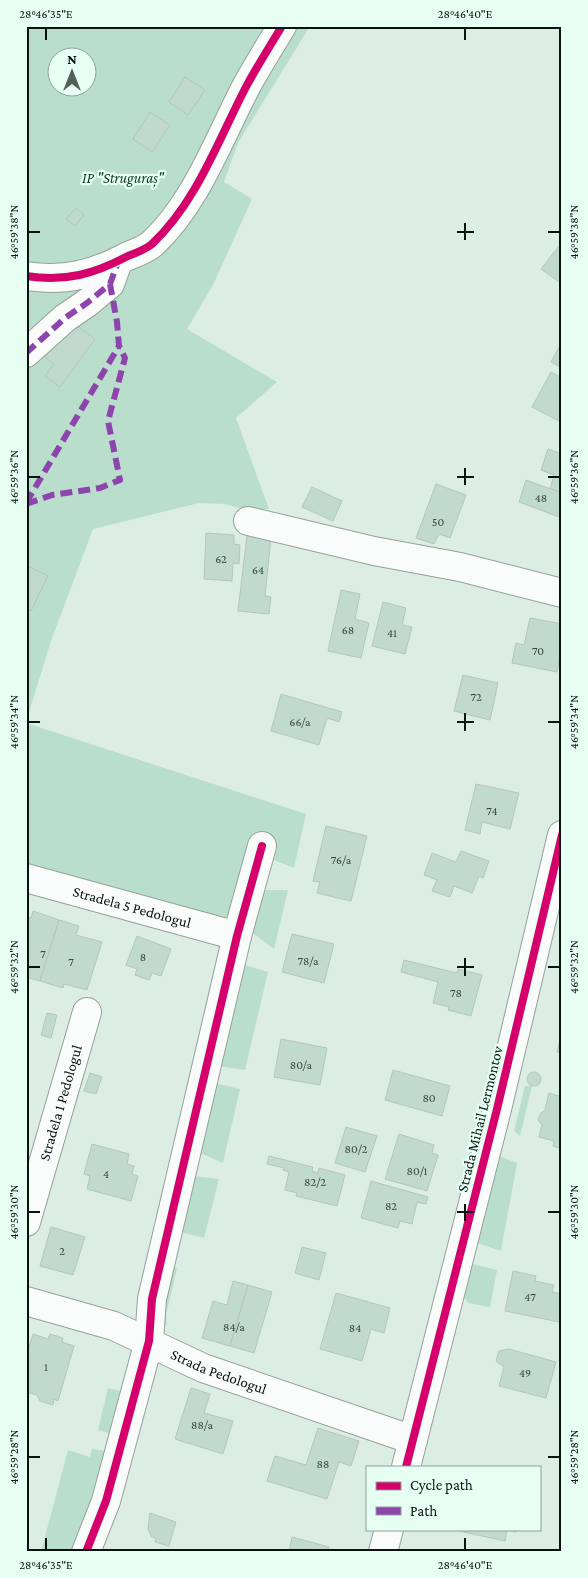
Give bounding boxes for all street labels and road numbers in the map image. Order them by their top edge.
street label: Stradela 5 Pedologul [71,883,193,931]
street label: Stradela 1 Pedologul [36,1043,85,1163]
street label: Strada Mihail Lermontov [454,1044,506,1194]
street label: Strada Pedologul [168,1346,269,1397]

